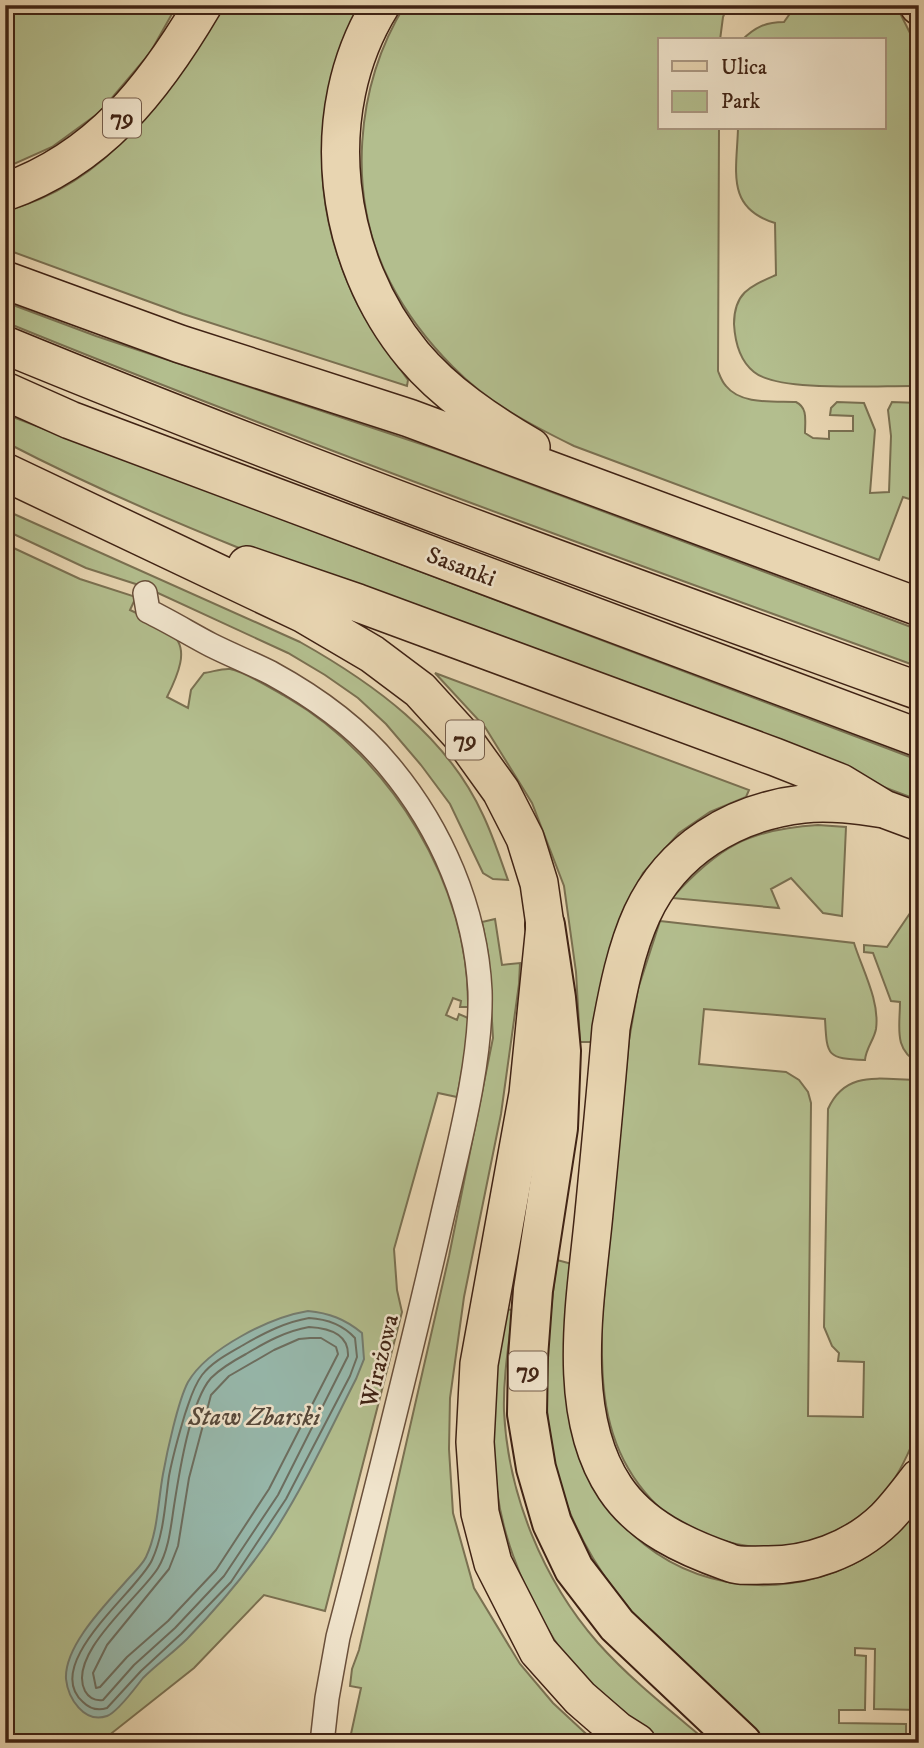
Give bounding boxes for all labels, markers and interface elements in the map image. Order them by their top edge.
legend [658,38,886,130]
text: Ulica [721,55,767,81]
text: Park [721,89,761,115]
road number: 79 [103,99,141,138]
street label: Sasanki [422,540,500,594]
road number: 79 [446,720,484,760]
street label: Wirażowa [354,1311,406,1412]
road number: 79 [509,1352,547,1390]
water label: Staw Zbarski [187,1401,322,1434]

